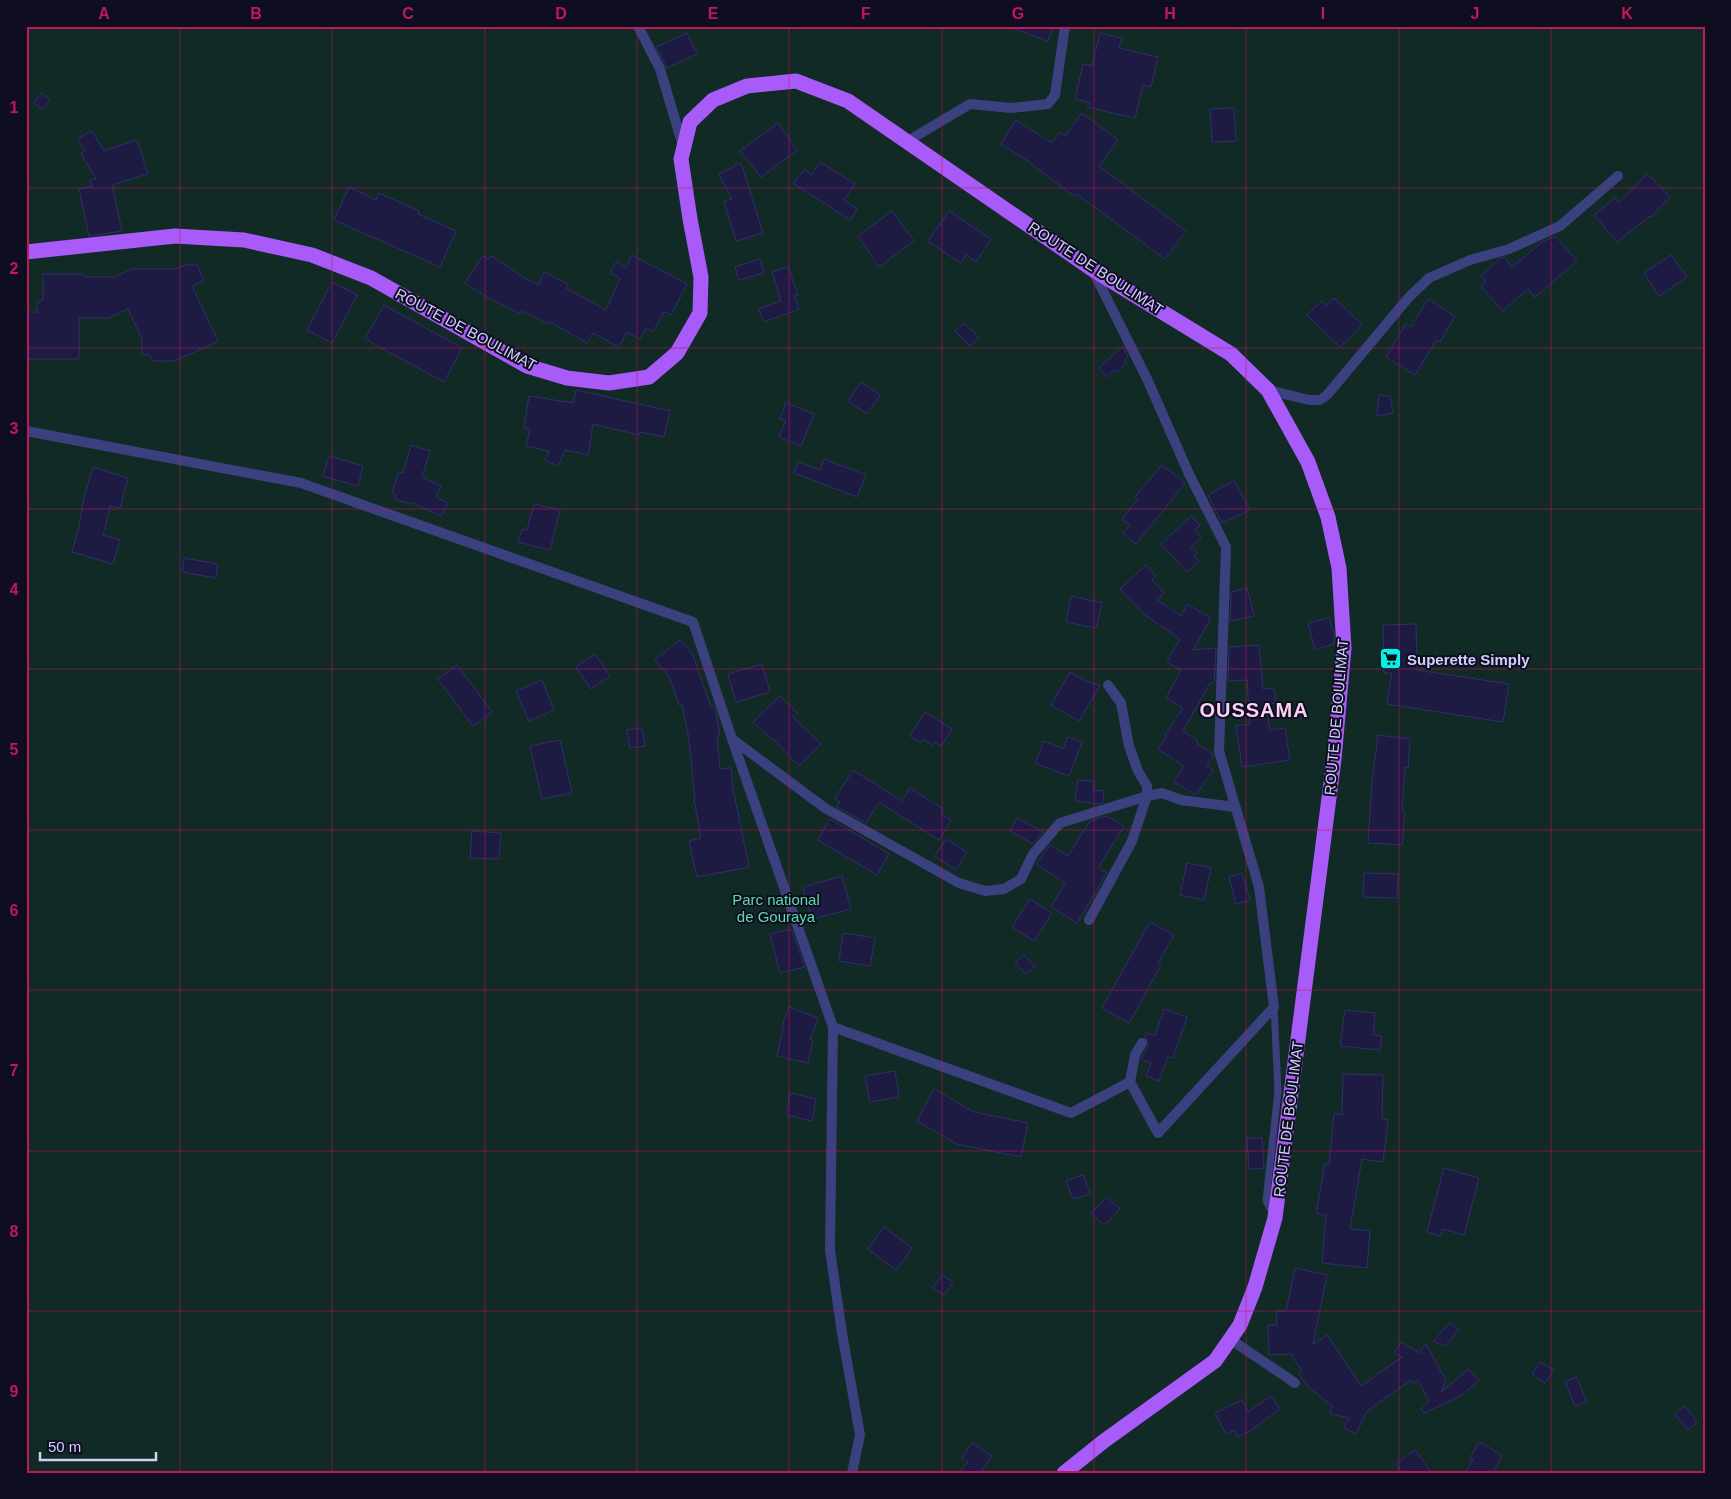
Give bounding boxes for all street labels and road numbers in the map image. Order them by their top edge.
street label: ROUTE DE BOULIMAT [1025,218,1167,318]
street label: ROUTE DE BOULIMAT [393,285,539,373]
street label: ROUTE DE BOULIMAT [1321,638,1351,796]
street label: ROUTE DE BOULIMAT [1270,1040,1306,1198]

